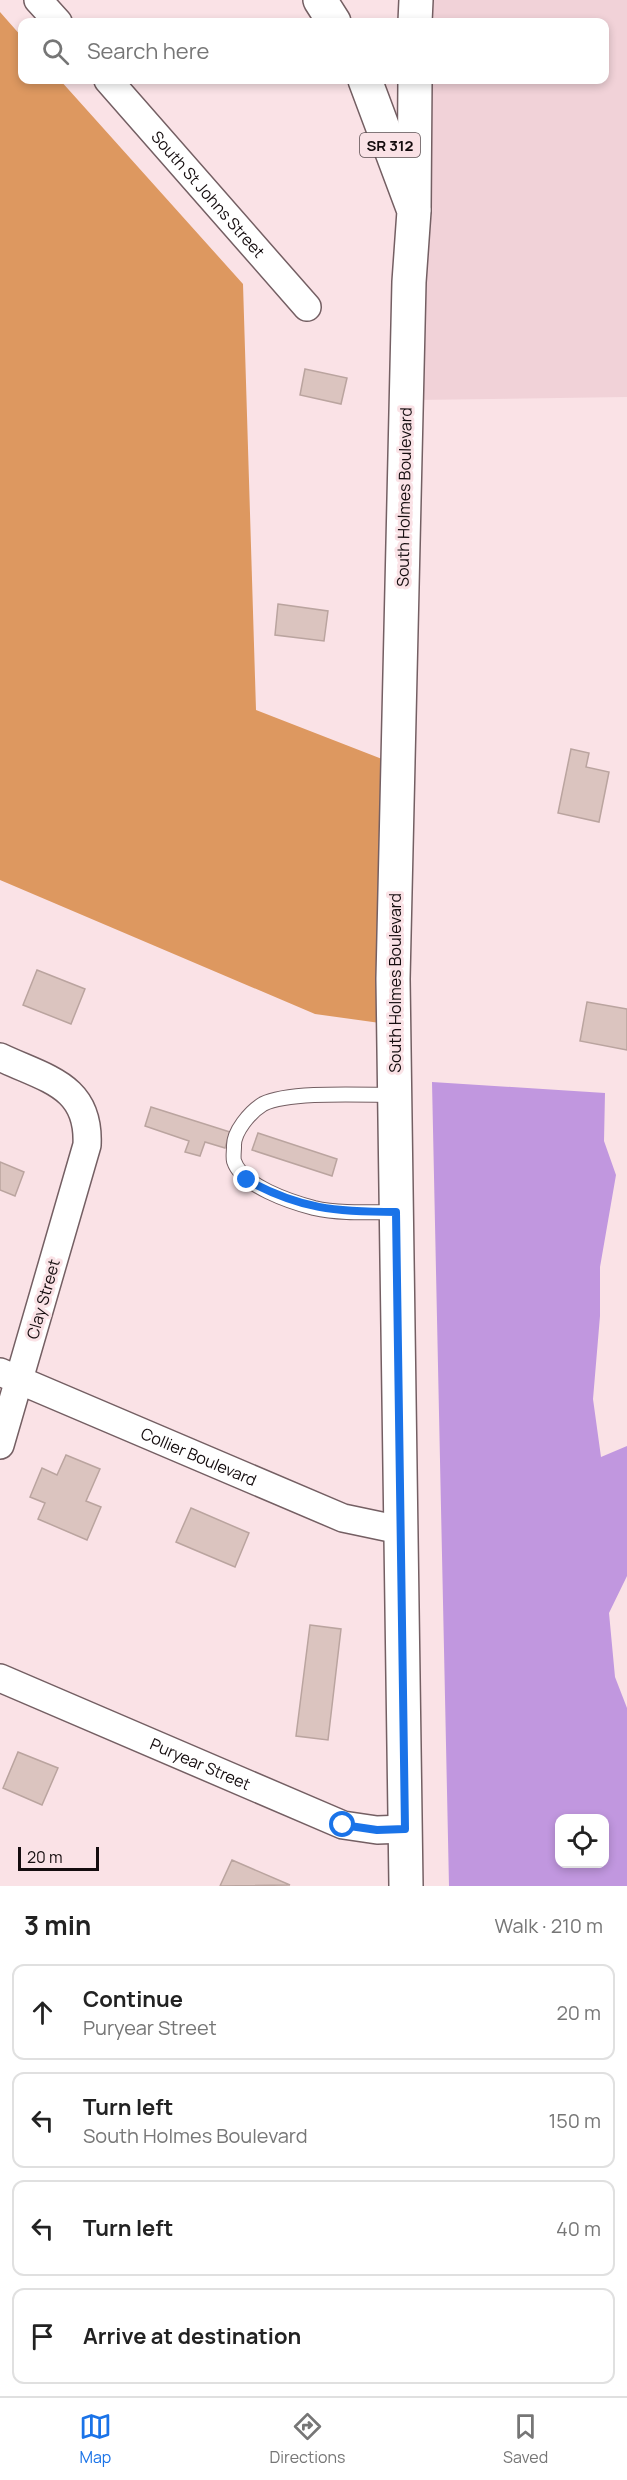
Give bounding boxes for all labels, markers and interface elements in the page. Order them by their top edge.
search box [18,18,609,84]
icon: search [39,35,72,68]
text: Search here [87,36,209,66]
street label: South St Johns Street [147,126,270,262]
road number: SR 312 [360,133,420,157]
street label: South Holmes Boulevard [391,407,417,587]
street label: South Holmes Boulevard [384,893,406,1073]
route end [233,1166,259,1192]
street label: Clay Street [21,1256,65,1342]
street label: Collier Boulevard [138,1422,260,1491]
street label: Puryear Street [147,1733,254,1795]
route start [329,1811,355,1837]
map controls [555,1814,609,1868]
button: locate [555,1814,609,1868]
scale bar [18,1844,99,1872]
text: 20 m [27,1846,63,1868]
text: 3 min [24,1907,91,1943]
text: Walk · 210 m [495,1912,603,1939]
text: Continue [83,1984,183,2014]
icon: ahead [26,1996,59,2029]
text: 20 m [556,1999,601,2026]
text: Puryear Street [83,2014,217,2041]
text: Turn left [83,2092,173,2122]
icon: left [26,2104,59,2137]
text: 150 m [548,2107,601,2134]
text: South Holmes Boulevard [83,2122,308,2149]
icon: left [26,2212,59,2245]
text: Turn left [83,2213,173,2243]
text: 40 m [556,2215,601,2242]
icon: arrive [26,2320,59,2353]
text: Arrive at destination [83,2321,301,2351]
tab: Map [79,2410,112,2468]
tab: Directions [270,2410,345,2468]
tab: Saved [503,2410,548,2468]

